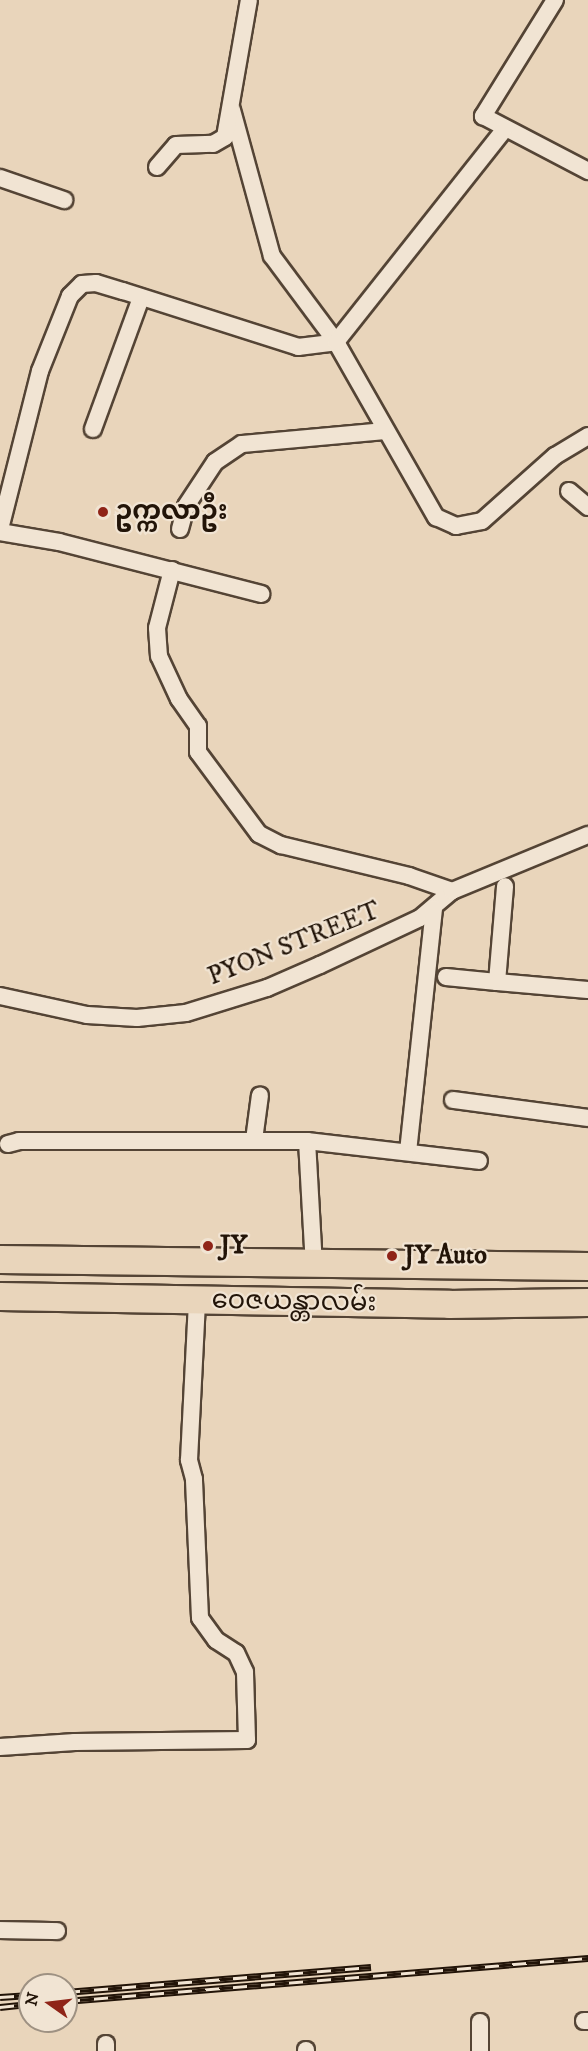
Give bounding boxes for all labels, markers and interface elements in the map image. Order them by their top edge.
place label: ဥက္ကလာဦး [115,496,228,528]
marker: ဥက္ကလာဦး [96,505,110,519]
street label: PYON STREET [203,895,385,993]
place label: JY [220,1230,247,1262]
marker: JY [201,1239,215,1253]
place label: JY Auto [404,1240,487,1272]
marker: JY Auto [385,1249,399,1263]
street label: ဝေဇယန္တာလမ်း [211,1285,377,1319]
north arrow [18,1973,78,2033]
text: N [21,1990,44,2008]

